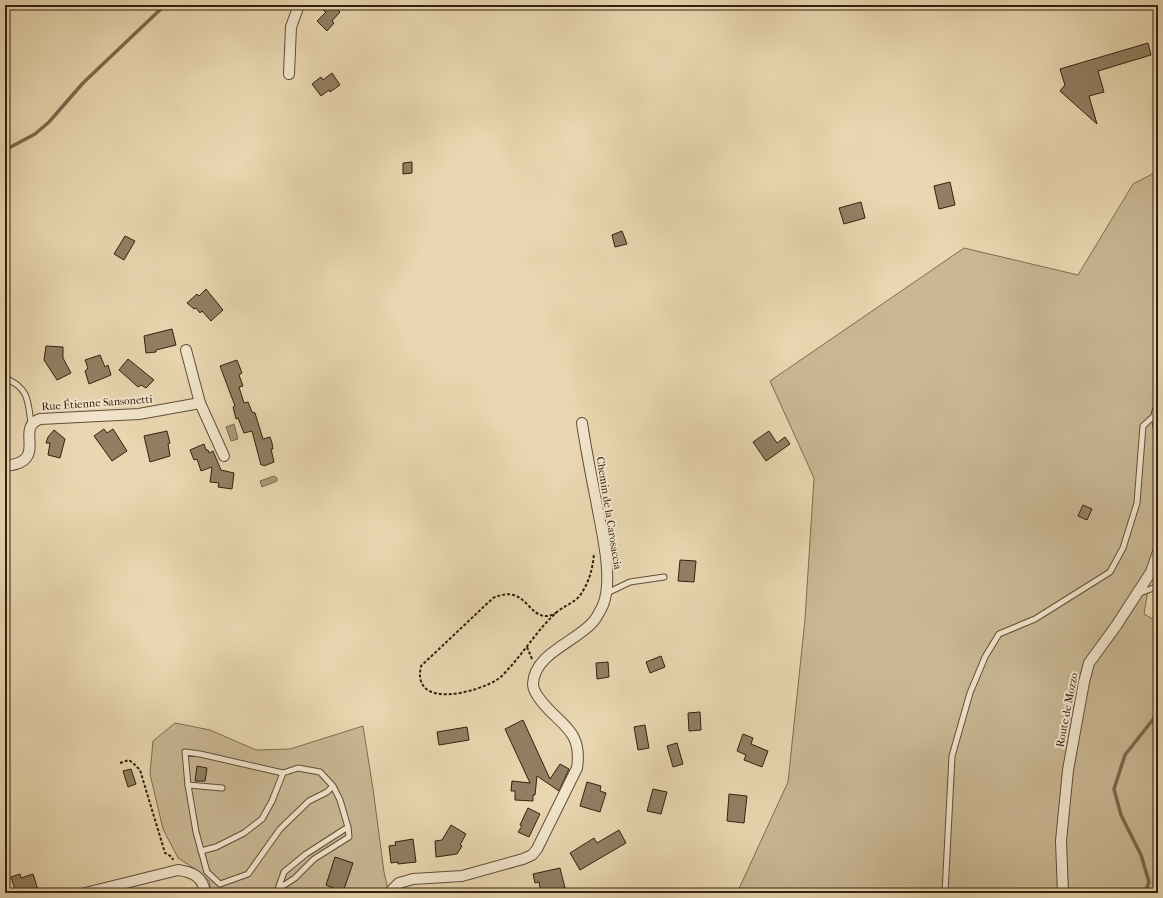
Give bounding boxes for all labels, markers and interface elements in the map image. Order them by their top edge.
street label: Rue Étienne Sansonetti [41,393,154,413]
street label: Chemin de la Carosaccia [594,456,624,571]
street label: Route de Mozzo [1053,671,1081,748]

